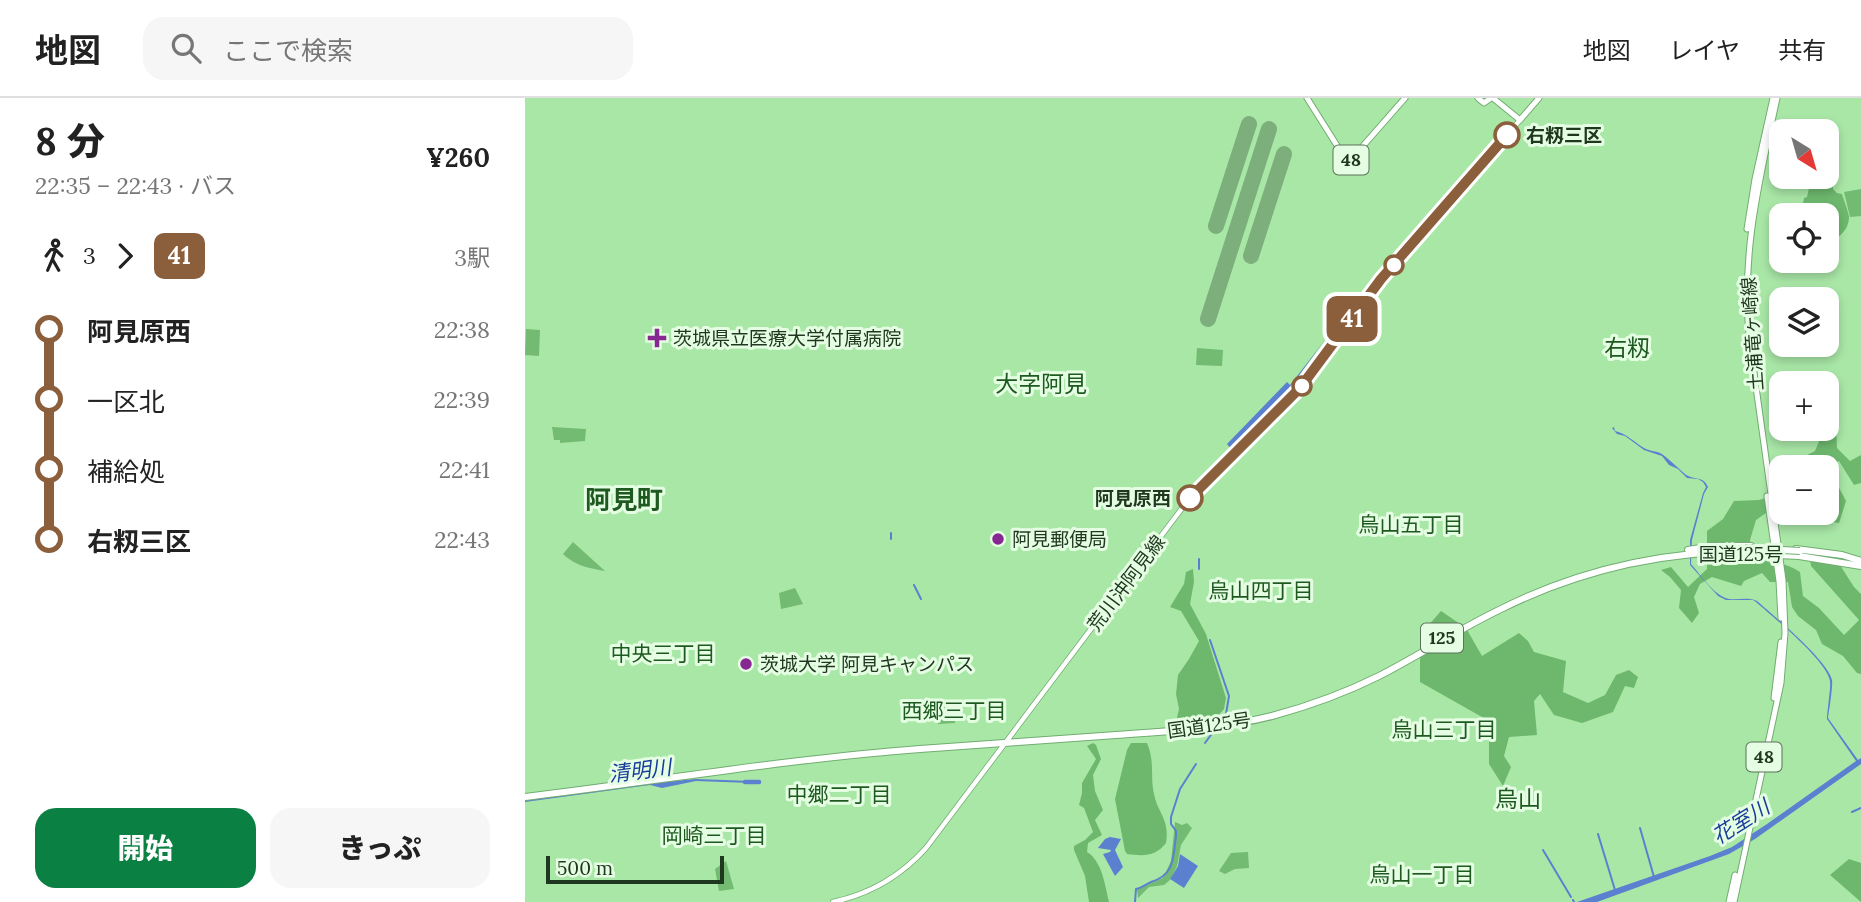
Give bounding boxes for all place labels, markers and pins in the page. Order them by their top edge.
marker: 右籾三区 [1494,122,1520,148]
place label: 右籾三区 [1526,123,1602,147]
unlabelled marker [1384,255,1404,275]
place label: 茨城県立医療大学付属病院 [673,326,901,350]
marker: 茨城県立医療大学付属病院 [647,328,667,348]
unlabelled marker [1292,376,1312,396]
marker: 阿見原西 [1177,485,1203,511]
place label: 阿見原西 [1095,486,1171,510]
place label: 阿見郵便局 [1012,527,1107,551]
marker: 阿見郵便局 [990,531,1006,547]
place label: 茨城大学 阿見キャンパス [760,652,974,676]
marker: 茨城大学 阿見キャンパス [738,656,754,672]

